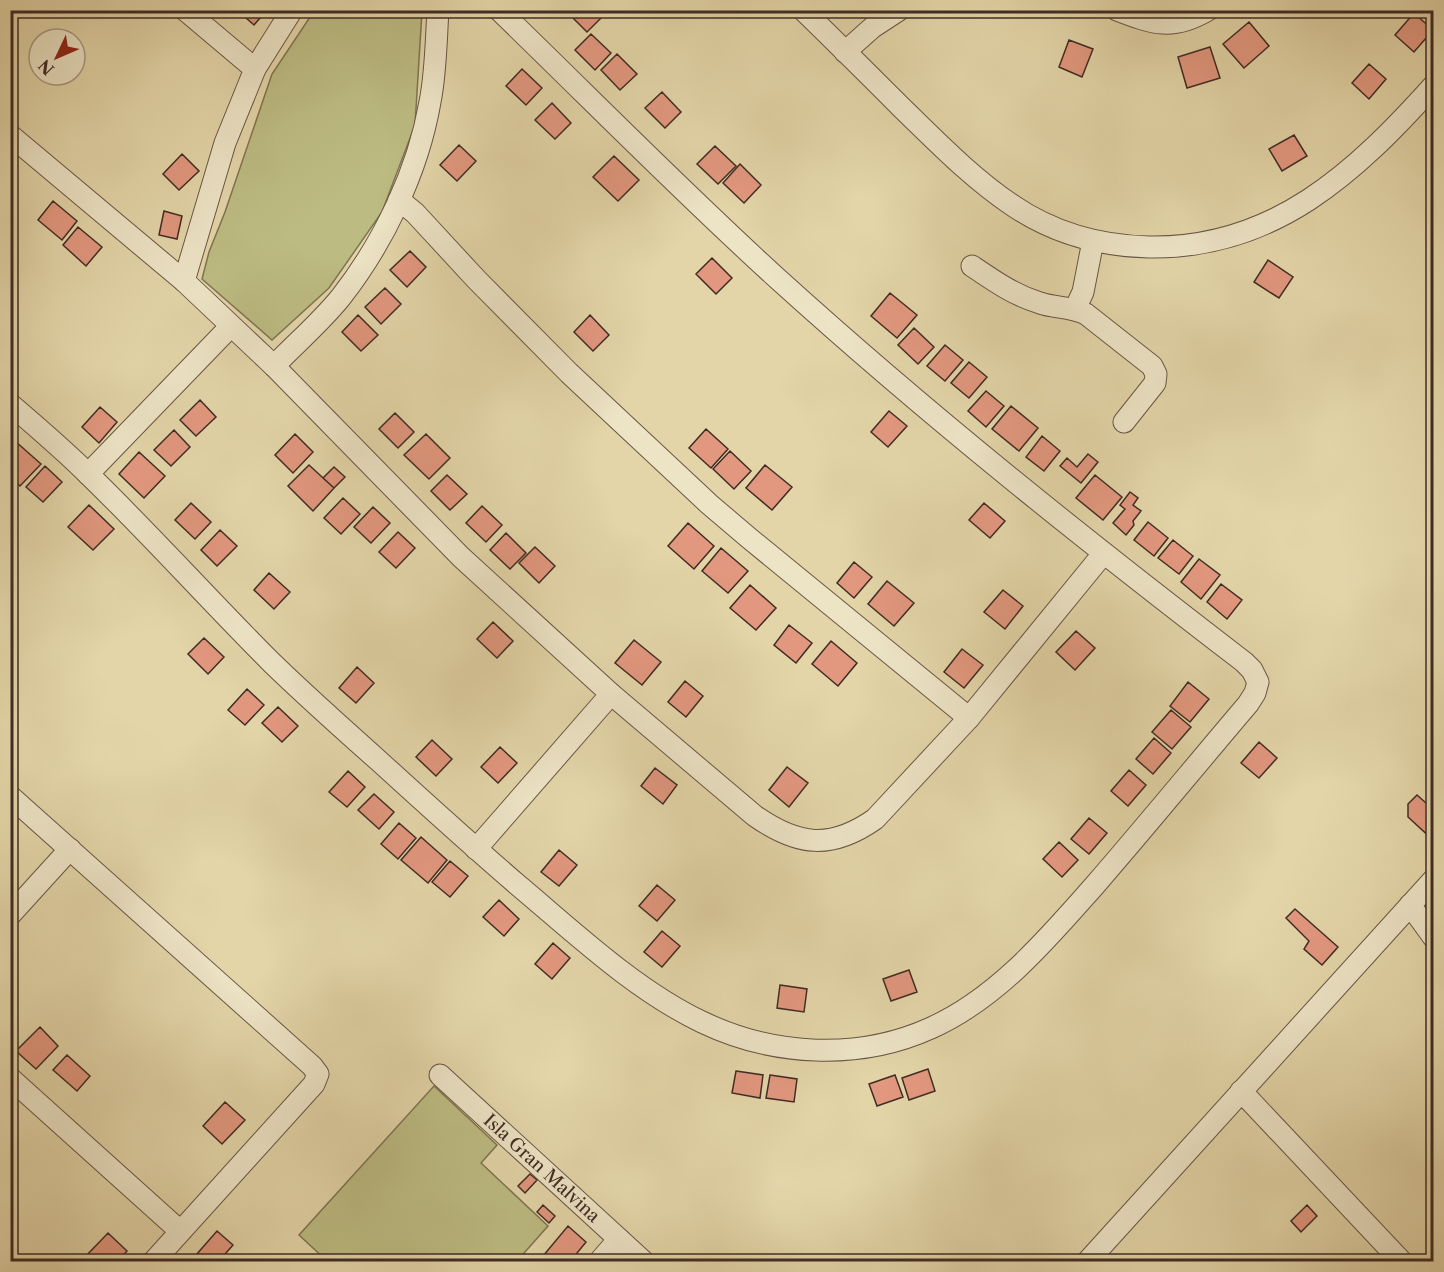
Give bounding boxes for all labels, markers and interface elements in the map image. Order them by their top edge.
north arrow [27,27,87,87]
text: N [34,55,58,79]
street label: Isla Gran Malvina [479,1109,605,1227]

